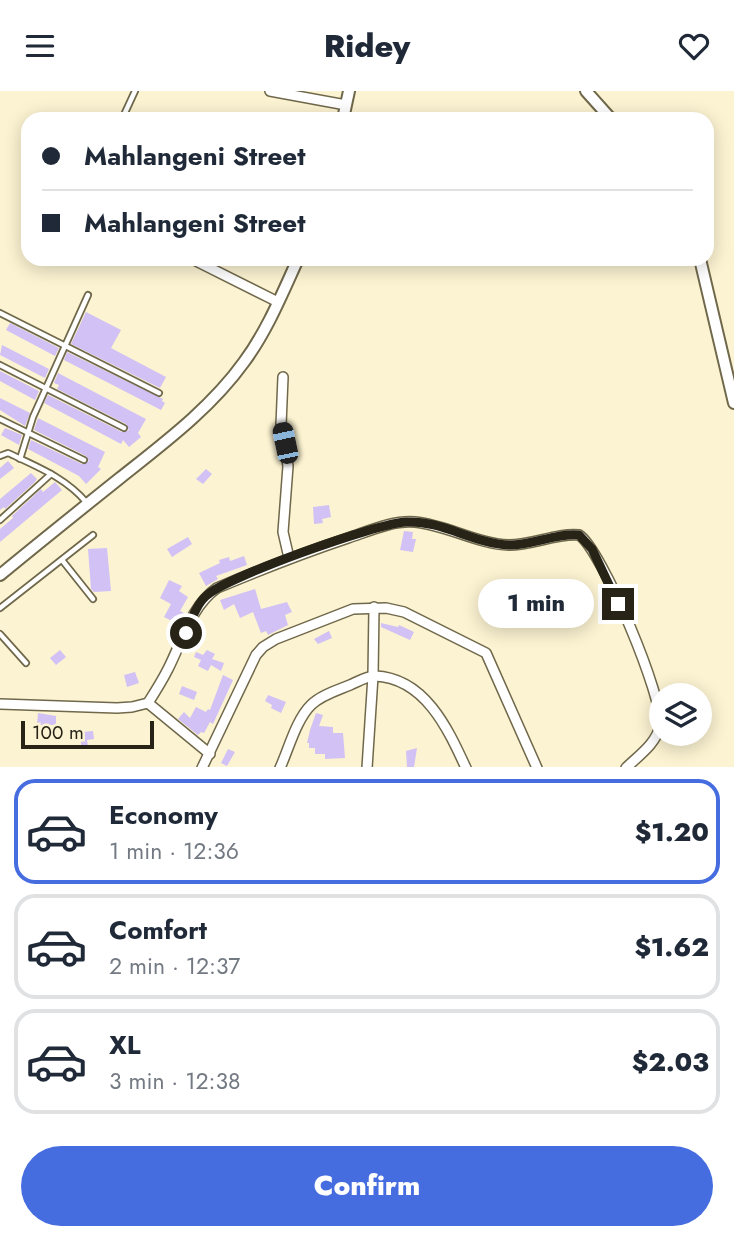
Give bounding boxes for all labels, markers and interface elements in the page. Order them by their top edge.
text: Ridey [324,23,410,69]
icon: menu [21,27,59,65]
icon: heart [675,27,713,65]
text: Mahlangeni Street [84,137,306,175]
text: Mahlangeni Street [84,204,306,242]
car [271,420,300,466]
callout: 1 min [478,580,594,629]
text: 1 min [507,586,565,620]
route end [602,588,634,620]
route start [170,617,202,649]
map controls [649,683,712,746]
button: layers [649,683,712,746]
scale bar [21,719,154,750]
text: 100 m [32,719,84,746]
text: Economy [109,796,218,834]
icon: car [25,800,88,863]
text: $1.20 [635,813,709,851]
text: 1 min · 12:36 [109,834,239,868]
text: Comfort [109,911,207,949]
icon: car [25,915,88,978]
text: $1.62 [634,928,709,966]
text: 2 min · 12:37 [109,949,240,983]
text: XL [109,1026,141,1064]
icon: car [25,1030,88,1093]
text: $2.03 [632,1043,709,1081]
text: 3 min · 12:38 [109,1064,241,1098]
button: Confirm [21,1146,713,1226]

